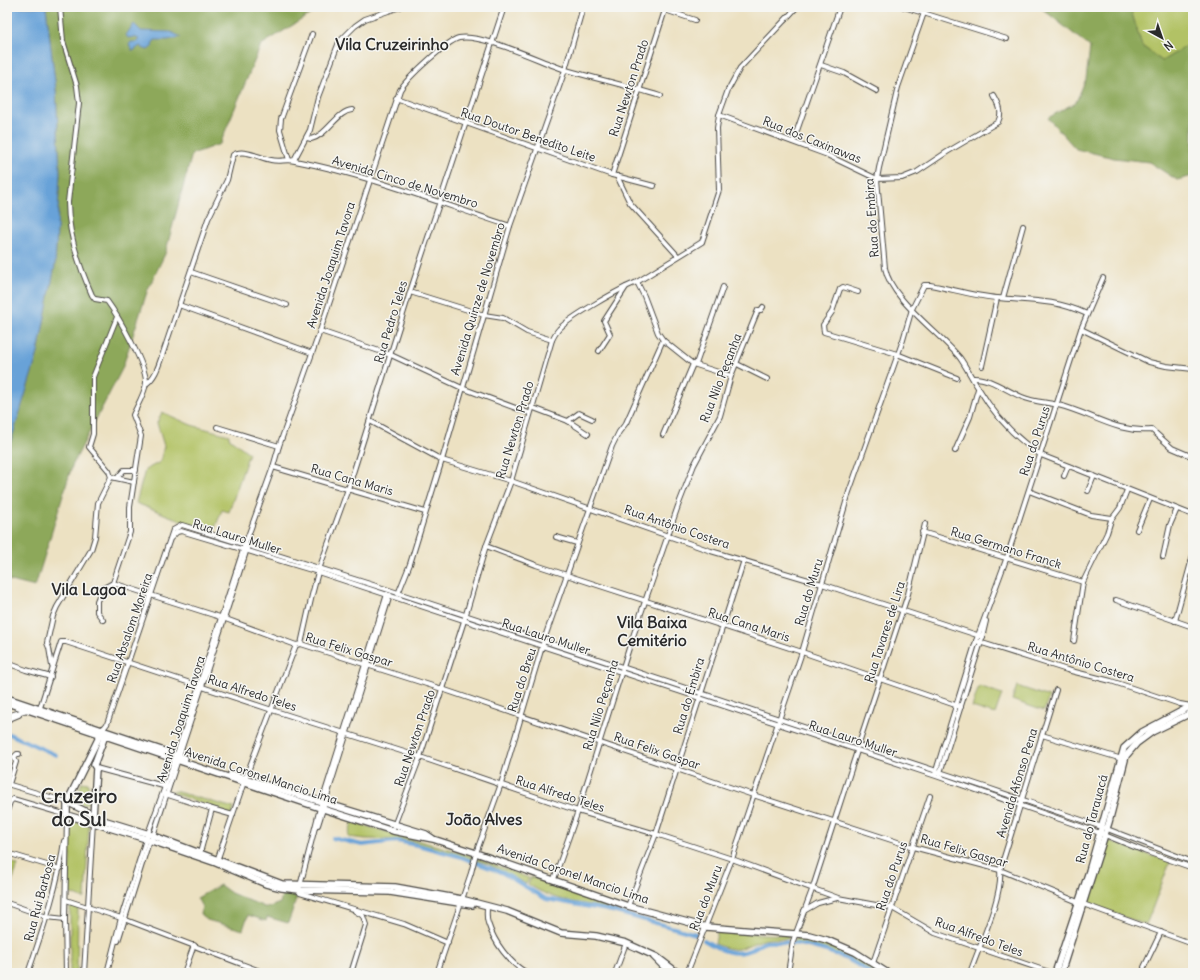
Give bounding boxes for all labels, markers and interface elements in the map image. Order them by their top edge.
north arrow [1142,18,1182,58]
district label: Vila Cruzeirinho [335,34,449,54]
street label: Rua Newton Prado [606,37,651,138]
text: N [1161,38,1176,53]
street label: Rua Doutor Benedito Leite [459,104,598,165]
street label: Rua dos Caxinawas [761,113,864,166]
street label: Avenida Cinco de Novembro [330,152,480,211]
street label: Rua do Embira [861,178,882,258]
street label: Avenida Joaquim Tavora [303,200,358,330]
street label: Avenida Quinze de Novembro [447,220,508,377]
street label: Rua Pedro Teles [371,279,410,365]
street label: Rua Nilo Peçanha [697,331,744,425]
street label: Rua Newton Prado [493,379,537,481]
street label: Rua do Purus [1016,404,1053,478]
street label: Rua Cana Maris [309,461,395,498]
street label: Rua Antônio Costera [622,501,732,552]
street label: Rua Lauro Muller [191,516,284,557]
street label: Rua Germano Franck [949,523,1063,572]
street label: Rua do Muru [791,556,826,627]
street label: Rua Absalom Moreira [104,571,155,685]
district label: Vila Lagoa [52,579,126,600]
street label: Rua Tavares de Lira [861,579,908,684]
street label: Rua Cana Maris [706,604,792,645]
district label: Vila Baixa Cemitério [617,612,687,650]
street label: Rua Lauro Muller [500,615,592,658]
street label: Rua Felix Gaspar [304,629,395,670]
street label: Rua Antônio Costera [1026,638,1136,685]
street label: Rua do Breu [504,646,539,714]
street label: Avenida Joaquim Tavora [153,654,208,784]
street label: Rua do Embira [670,656,707,736]
street label: Rua Nilo Peçanha [580,657,622,752]
street label: Rua Alfredo Teles [206,671,299,714]
street label: Rua Newton Prado [391,687,438,788]
street label: Rua Lauro Muller [807,717,899,760]
street label: Avenida Afonso Pena [993,726,1040,839]
street label: Rua Felix Gaspar [612,729,702,772]
street label: Avenida Coronel Mancio Lima [183,744,340,807]
street label: Rua Alfredo Teles [514,772,607,815]
street label: Rua do Tarauacá [1072,773,1111,865]
district label: Cruzeiro do Sul [41,783,117,831]
district label: João Alves [446,809,522,829]
street label: Rua Felix Gaspar [919,831,1010,870]
street label: Rua do Purus [873,839,910,913]
street label: Avenida Coronel Mancio Lima [495,840,651,907]
street label: Rua Rui Barbosa [21,853,58,943]
street label: Rua do Muru [686,863,725,933]
street label: Rua Alfredo Teles [933,914,1025,959]

